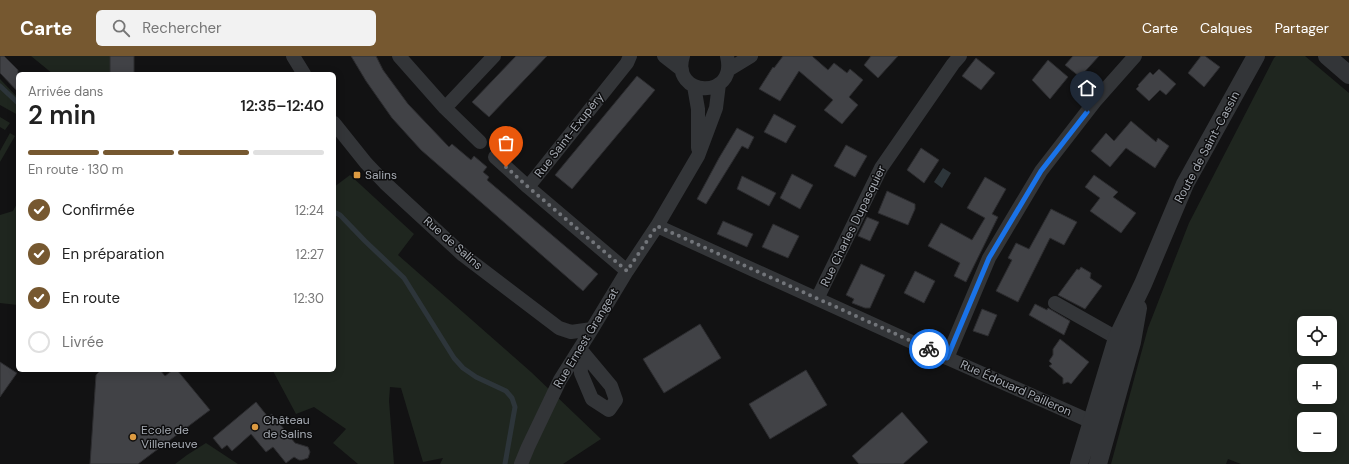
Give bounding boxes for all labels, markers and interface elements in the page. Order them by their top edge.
search box [96,10,376,46]
text: Carte [20,16,72,41]
icon: search [110,17,132,39]
text: Rechercher [142,18,222,38]
text: Carte [1142,19,1178,37]
text: Calques [1200,19,1253,37]
text: Partager [1275,19,1329,37]
pin [1070,71,1104,112]
icon: home [1076,77,1098,99]
text: Arrivée dans [28,83,103,100]
street label: Route de Saint-Cassin [1171,88,1243,206]
street label: Rue Saint-Exupéry [531,89,607,181]
text: 12:35–12:40 [240,96,324,116]
text: 2 min [28,98,96,132]
pin [489,126,523,167]
icon: bag [495,132,517,154]
text: En route · 130 m [28,161,123,178]
street label: Rue Charles Dupasquier [817,162,890,289]
place label: Salins [365,167,397,183]
marker: Salins [352,170,362,180]
icon: check [28,199,50,221]
text: Confirmée [62,200,135,220]
text: 12:24 [295,202,324,219]
street label: Rue de Salins [420,213,486,273]
icon: check [28,243,50,265]
text: En préparation [62,244,164,264]
text: 12:27 [296,246,324,263]
street label: Rue Ernest Grangeat [550,285,622,391]
icon: check [28,287,50,309]
text: En route [62,288,120,308]
text: 12:30 [293,290,324,307]
map controls [1297,316,1337,452]
button: locate [1297,316,1337,356]
courier [909,329,949,369]
text: Livrée [62,332,104,352]
icon: bike [918,338,940,360]
street label: Rue Édouard Pailleron [958,356,1074,420]
button: + [1297,364,1337,404]
place label: Château de Salins [263,412,313,442]
button: − [1297,412,1337,452]
place label: Ecole de Villeneuve [141,422,198,452]
marker: Château de Salins [250,422,260,432]
marker: Ecole de Villeneuve [128,432,138,442]

